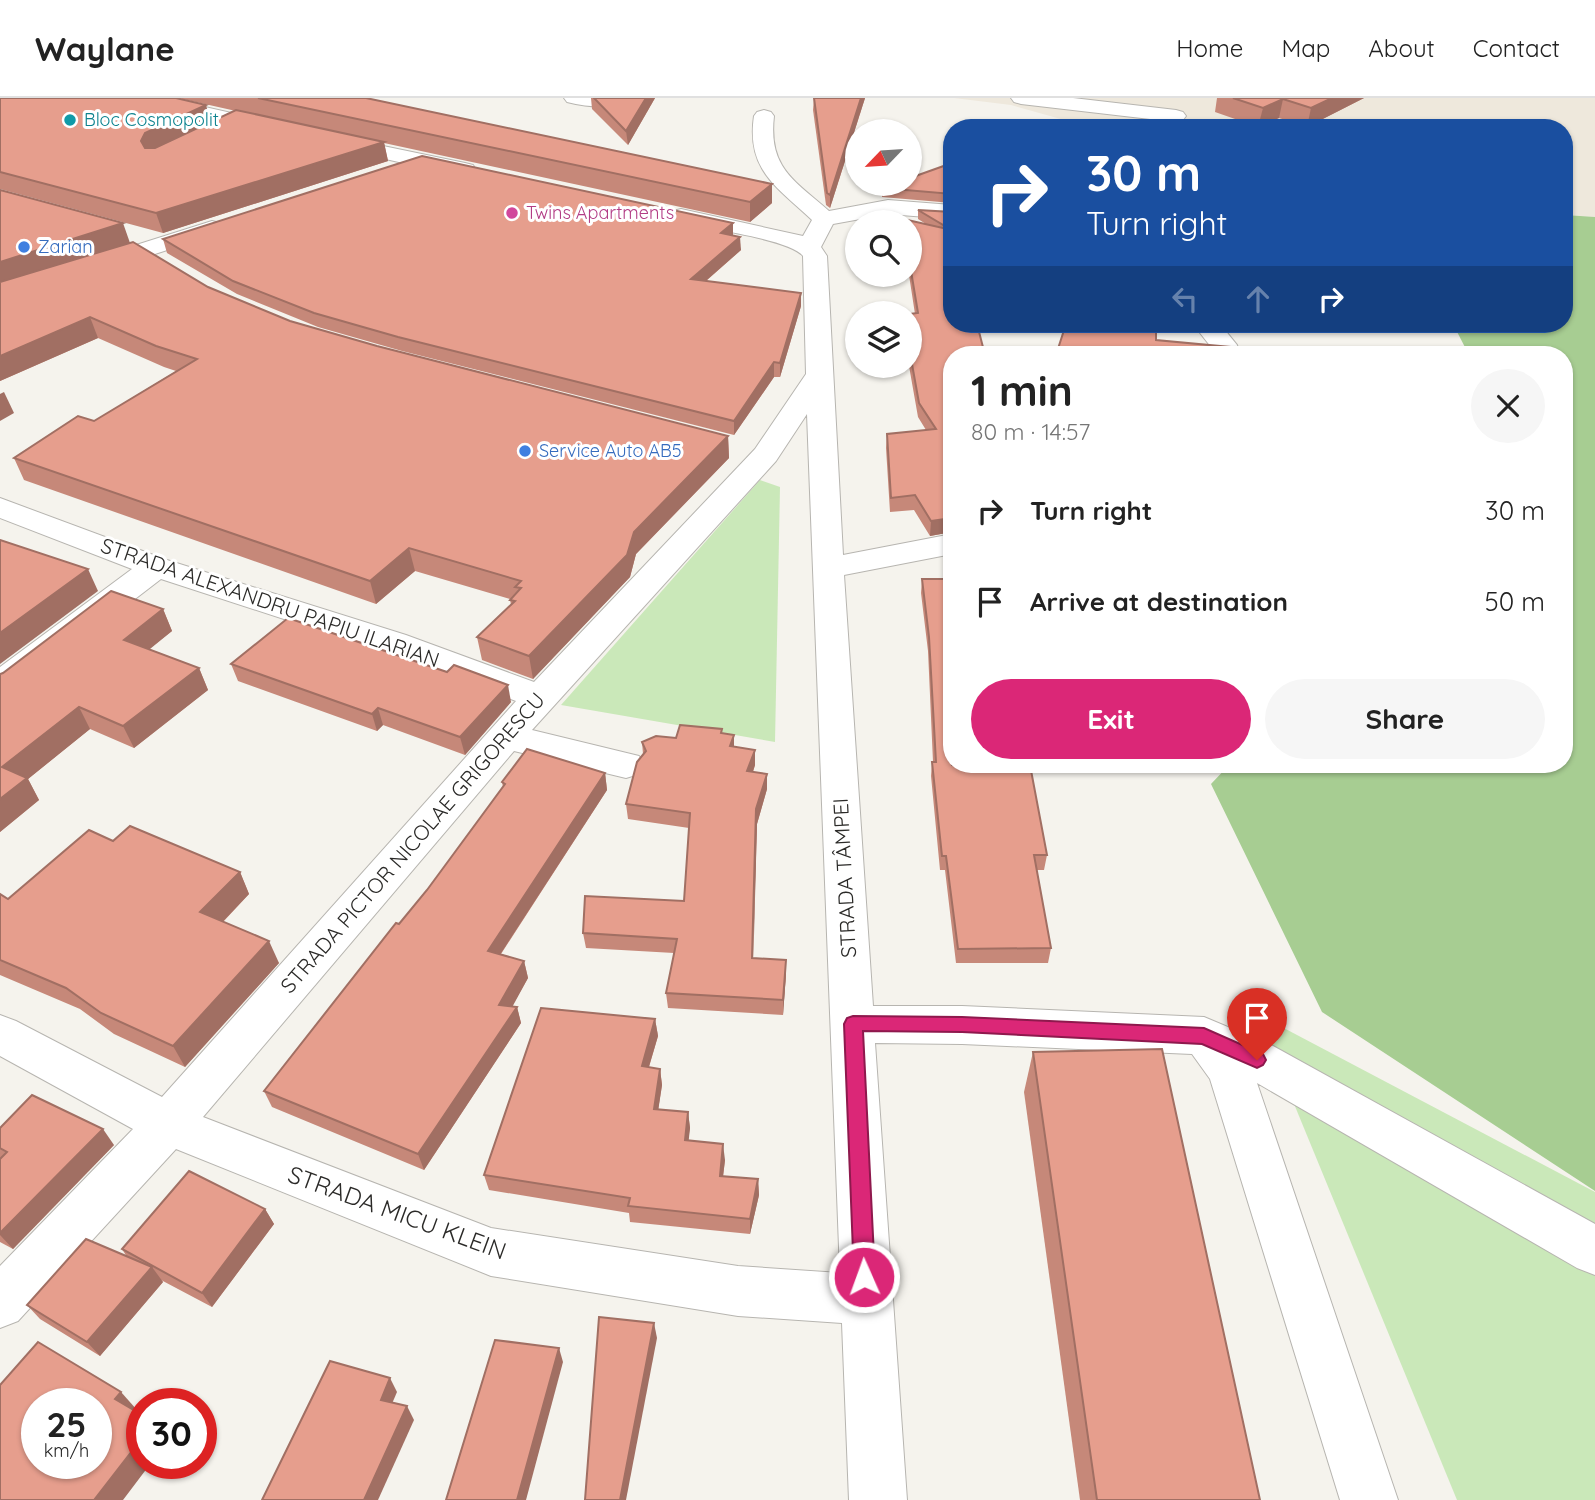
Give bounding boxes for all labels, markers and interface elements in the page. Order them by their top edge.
text: Waylane [35,28,175,69]
text: Home [1176,33,1243,63]
text: Map [1281,33,1330,63]
text: About [1368,33,1435,63]
text: Contact [1473,33,1560,63]
place label: Bloc Cosmopolit [84,108,219,131]
marker: Bloc Cosmopolit [62,112,78,128]
north arrow [845,119,922,196]
map controls [845,119,922,378]
text: 30 m [1086,142,1201,203]
icon: right [971,147,1062,238]
place label: Twins Apartments [526,201,674,224]
text: Turn right [1086,203,1227,243]
marker: Twins Apartments [504,205,520,221]
button: search [845,210,922,287]
place label: Zarian [38,235,93,258]
marker: Zarian [16,239,32,255]
icon: left [1166,280,1204,318]
icon: ahead [1239,280,1277,318]
icon: right [1312,280,1350,318]
button: layers [845,301,922,378]
text: 1 min [971,364,1073,417]
button: close [1471,369,1545,443]
text: 80 m · 14:57 [971,417,1090,446]
place label: Service Auto AB5 [539,439,682,462]
marker: Service Auto AB5 [517,443,533,459]
icon: right [971,492,1009,530]
text: Turn right [1030,494,1152,527]
text: 30 m [1485,494,1545,527]
street label: STRADA ALEXANDRU PAPIU ILARIAN [98,532,443,672]
icon: arrive [971,583,1009,621]
text: Arrive at destination [1030,585,1288,618]
text: 50 m [1485,585,1545,618]
button: Exit [971,679,1251,759]
button: Share [1265,679,1545,759]
street label: STRADA PICTOR NICOLAE GRIGORESCU [275,687,550,998]
street label: STRADA TÂMPEI [827,798,861,959]
pin [1227,988,1287,1060]
icon: arrive [1238,999,1276,1037]
street label: STRADA MICU KLEIN [284,1159,511,1266]
position arrow [827,1240,901,1314]
speed limit sign: 30 [126,1388,217,1479]
text: 25 [46,1402,87,1446]
text: km/h [44,1439,89,1462]

